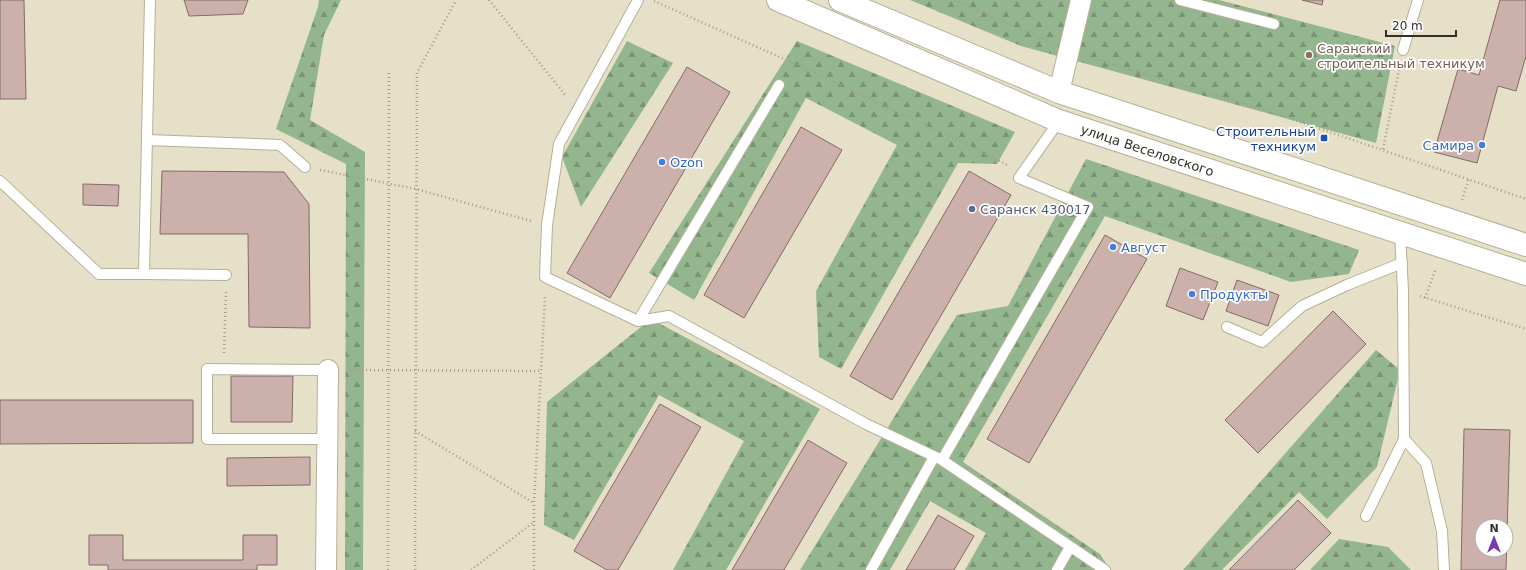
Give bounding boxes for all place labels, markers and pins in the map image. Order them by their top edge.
place label: Саранский строительный техникум [1317,41,1485,71]
marker: Саранский строительный техникум [1304,50,1314,60]
place label: Строительный техникум [1216,124,1316,154]
marker: Строительный техникум [1319,133,1329,143]
place label: Самира [1422,138,1474,153]
marker: Самира [1477,140,1487,150]
place label: Ozon [670,155,703,170]
marker: Ozon [657,157,667,167]
place label: Саранск 430017 [980,202,1091,217]
marker: Саранск 430017 [967,204,977,214]
place label: Август [1121,240,1167,255]
marker: Август [1108,242,1118,252]
place label: Продукты [1200,287,1268,302]
marker: Продукты [1187,289,1197,299]

